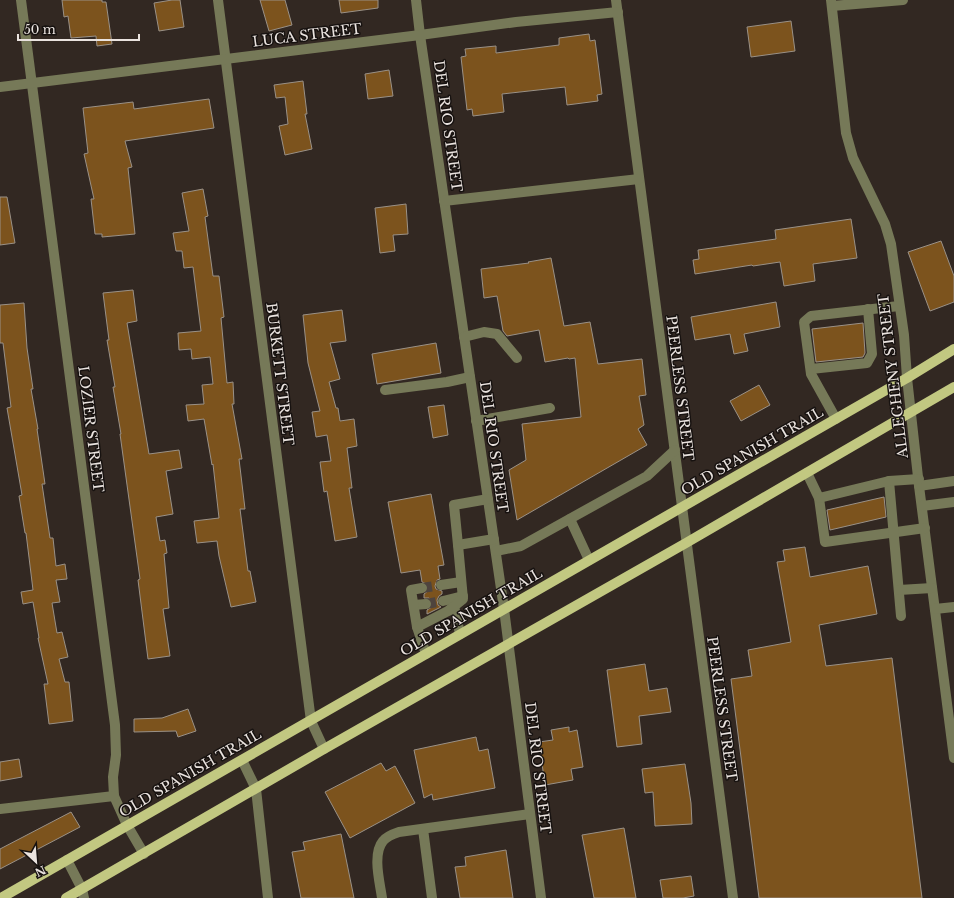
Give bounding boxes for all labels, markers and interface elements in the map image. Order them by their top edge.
scale bar [18,16,139,42]
street label: LUCA STREET [251,19,363,51]
text: 50 m [24,22,56,37]
street label: DEL RIO STREET [430,59,466,193]
street label: ALLEGHENY STREET [874,293,912,460]
street label: BURKETT STREET [262,302,298,446]
street label: PEERLESS STREET [662,314,698,462]
street label: LOZIER STREET [74,365,108,493]
street label: DEL RIO STREET [476,380,512,514]
street label: OLD SPANISH TRAIL [678,403,826,499]
street label: OLD SPANISH TRAIL [397,564,545,660]
street label: PEERLESS STREET [703,635,741,783]
street label: DEL RIO STREET [521,701,555,835]
street label: OLD SPANISH TRAIL [116,725,264,821]
north arrow [16,842,56,882]
text: N [32,862,48,880]

